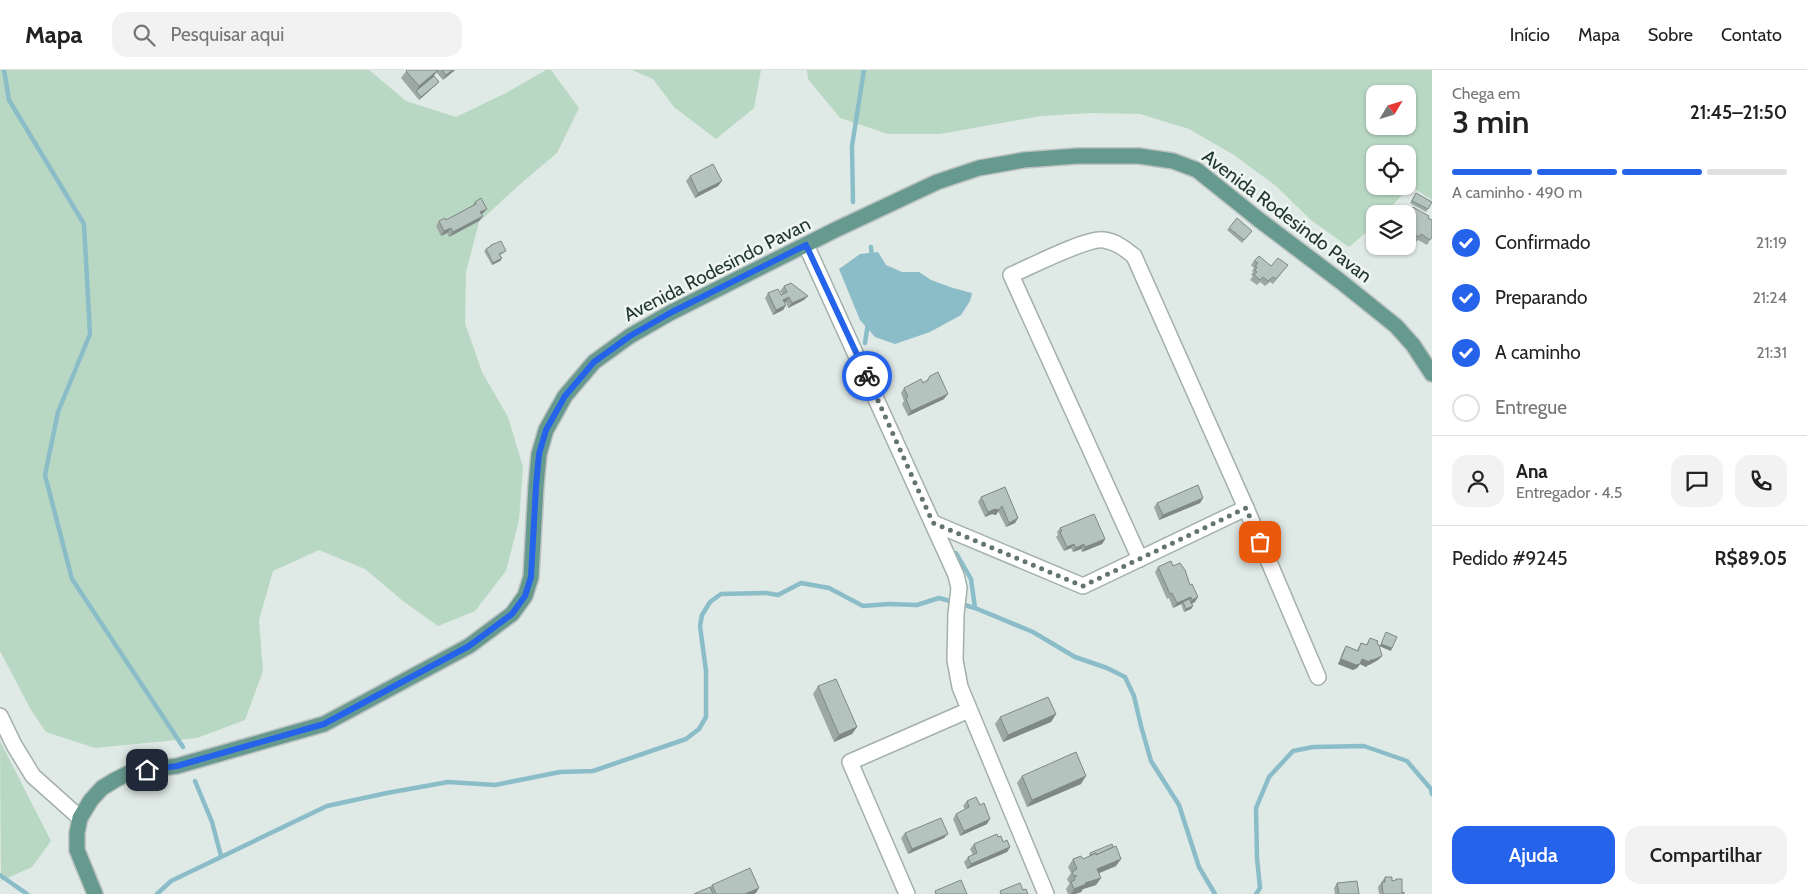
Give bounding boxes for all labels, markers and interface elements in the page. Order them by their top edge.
search box [112,12,462,57]
text: Mapa [25,20,82,49]
icon: search [130,21,158,49]
text: Pesquisar aqui [170,23,284,46]
text: Início [1510,24,1550,46]
text: Mapa [1578,24,1620,46]
text: Sobre [1648,24,1693,46]
text: Contato [1721,24,1782,46]
text: Chega em [1452,84,1520,103]
north arrow [1366,85,1416,135]
map controls [1366,85,1416,255]
text: 21:45–21:50 [1690,101,1787,124]
text: 3 min [1452,102,1529,141]
street label: Avenida Rodesindo Pavan [1198,145,1376,287]
button: locate [1366,145,1416,195]
text: A caminho · 490 m [1452,183,1582,202]
button: layers [1366,205,1416,255]
street label: Avenida Rodesindo Pavan [620,212,814,326]
icon: check [1452,229,1480,257]
text: Confirmado [1495,231,1591,254]
text: 21:19 [1756,233,1787,252]
icon: check [1452,284,1480,312]
text: Preparando [1495,286,1588,309]
text: 21:24 [1752,288,1787,307]
icon: check [1452,339,1480,367]
text: A caminho [1495,341,1581,364]
text: 21:31 [1756,343,1787,362]
courier [842,351,892,401]
icon: bike [853,362,881,390]
text: Entregue [1495,396,1567,419]
button: person [1452,455,1504,507]
button: chat [1671,455,1723,507]
button: phone [1735,455,1787,507]
text: Ana [1516,460,1548,483]
text: Entregador · 4.5 [1516,483,1622,502]
pin [1239,521,1281,563]
icon: bag [1246,528,1274,556]
text: Pedido #9245 [1452,547,1568,570]
text: R$89.05 [1715,547,1787,570]
pin [126,749,168,791]
icon: home [133,756,161,784]
button: Ajuda [1452,826,1615,884]
button: Compartilhar [1625,826,1787,884]

